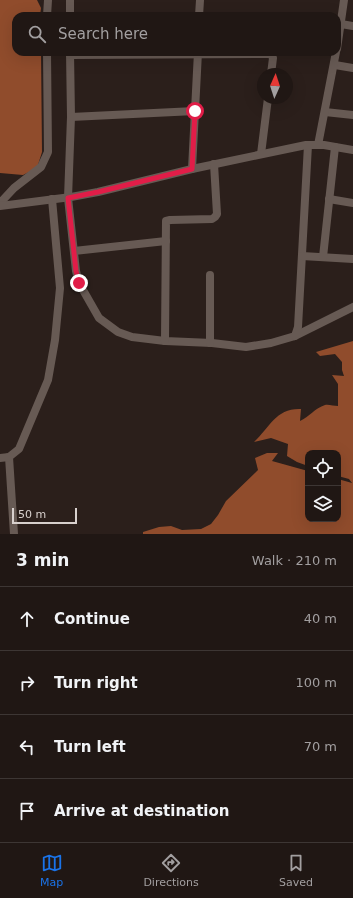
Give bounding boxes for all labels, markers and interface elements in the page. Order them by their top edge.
search box [12,12,341,56]
icon: search [26,23,48,45]
text: Search here [58,25,148,43]
north arrow [257,68,293,104]
route start [186,102,204,120]
route end [70,274,88,292]
map controls [305,450,341,522]
button: locate [305,450,341,486]
button: layers [305,486,341,522]
scale bar [12,506,77,525]
text: 50 m [18,508,46,521]
text: 3 min [16,550,69,570]
text: Walk · 210 m [252,553,337,568]
icon: ahead [16,608,38,630]
text: Continue [54,610,130,628]
text: 40 m [304,611,337,626]
icon: right [16,672,38,694]
text: Turn right [54,674,138,692]
text: 100 m [295,675,337,690]
icon: left [16,736,38,758]
text: Turn left [54,738,126,756]
text: 70 m [304,739,337,754]
icon: arrive [16,800,38,822]
text: Arrive at destination [54,802,229,820]
tab: Map [40,852,63,889]
tab: Directions [143,852,199,889]
tab: Saved [279,852,313,889]

